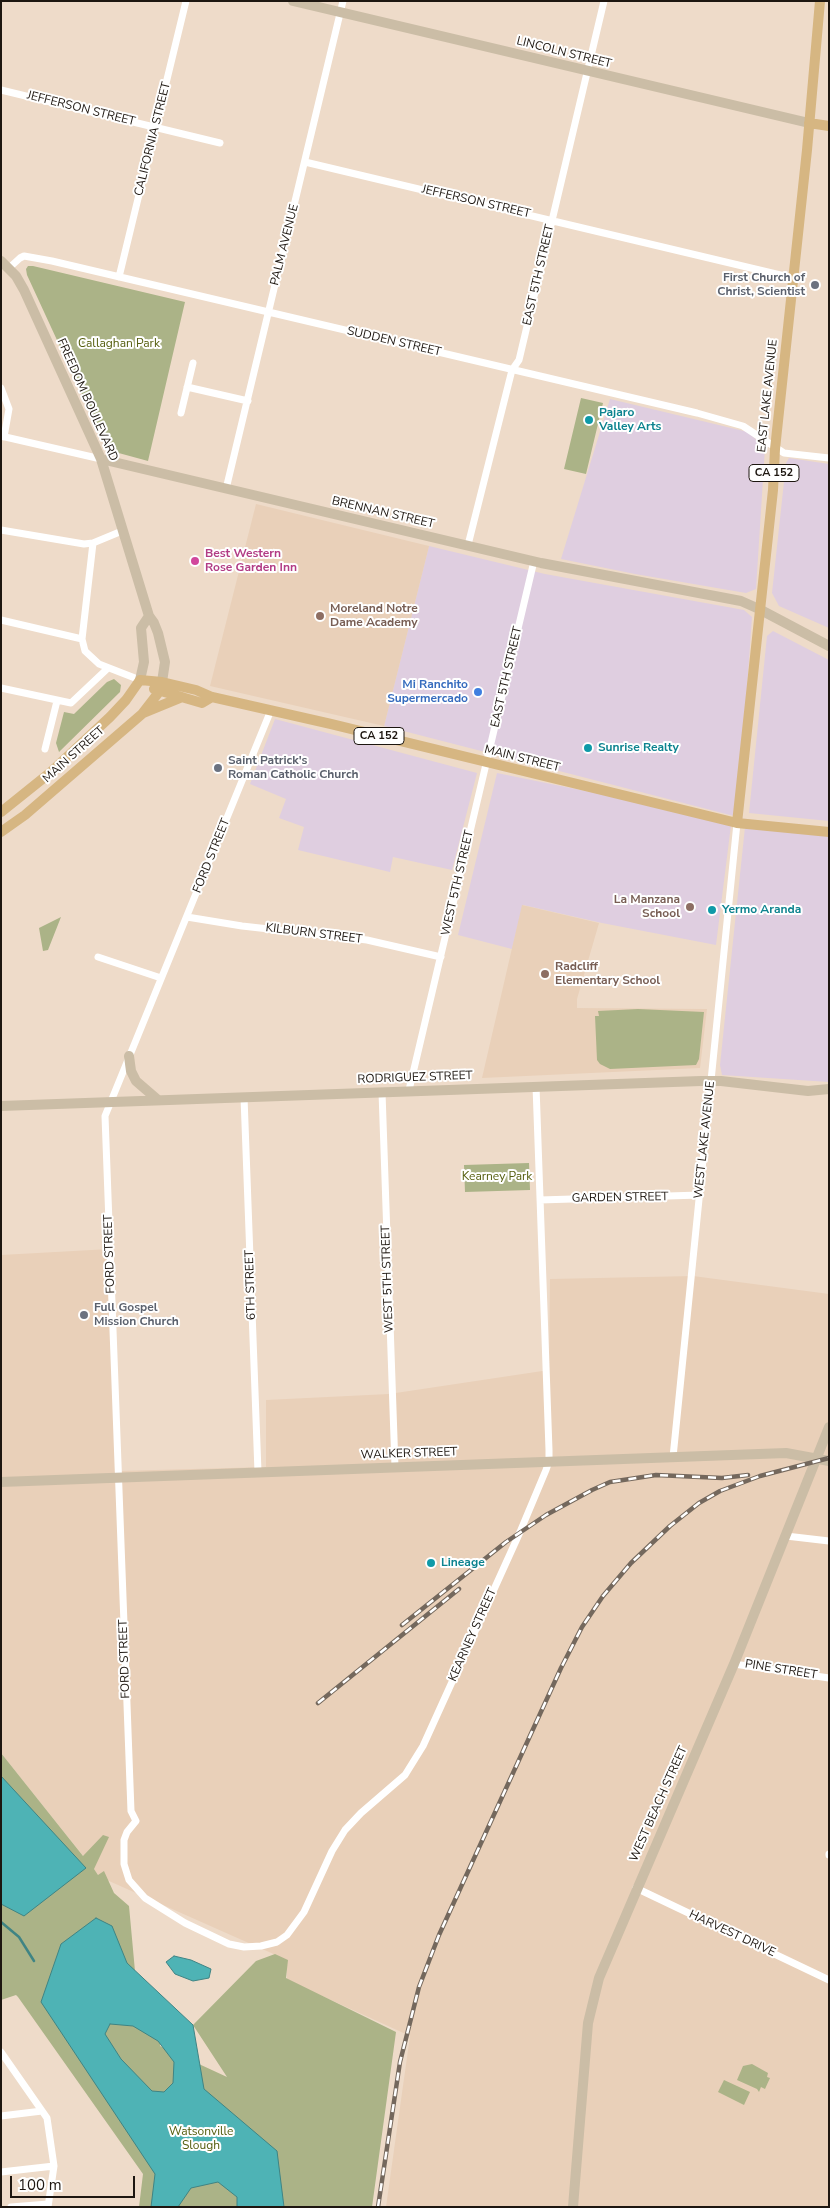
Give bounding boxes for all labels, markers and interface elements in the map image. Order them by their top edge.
street label: LINCOLN STREET [515,34,613,72]
street label: CALIFORNIA STREET [132,80,174,198]
street label: JEFFERSON STREET [25,89,137,129]
street label: JEFFERSON STREET [420,182,532,222]
street label: PALM AVENUE [268,203,302,287]
street label: EAST 5TH STREET [520,223,558,327]
place label: First Church of Christ, Scientist [717,271,805,299]
marker: First Church of Christ, Scientist [809,279,821,291]
street label: SUDDEN STREET [345,324,443,360]
street label: FREEDOM BOULEVARD [53,336,121,464]
park label: Callaghan Park [78,337,160,351]
street label: EAST LAKE AVENUE [755,339,781,453]
place label: Pajaro Valley Arts [599,406,661,434]
marker: Pajaro Valley Arts [583,414,595,426]
road number: CA 152 [749,464,799,482]
street label: BRENNAN STREET [330,494,436,532]
place label: Best Western Rose Garden Inn [205,547,297,575]
marker: Best Western Rose Garden Inn [189,555,201,567]
place label: Moreland Notre Dame Academy [330,602,418,630]
marker: Moreland Notre Dame Academy [314,610,326,622]
street label: EAST 5TH STREET [488,625,526,729]
place label: Mi Ranchito Supermercado [387,678,468,706]
marker: Mi Ranchito Supermercado [472,686,484,698]
street label: MAIN STREET [40,724,108,786]
road number: CA 152 [354,728,404,744]
place label: Sunrise Realty [598,741,679,755]
marker: Sunrise Realty [582,742,594,754]
street label: MAIN STREET [483,743,561,775]
place label: Saint Patrick's Roman Catholic Church [228,754,359,782]
marker: Saint Patrick's Roman Catholic Church [212,762,224,774]
street label: FORD STREET [191,817,233,895]
street label: WEST 5TH STREET [439,829,477,937]
place label: La Manzana School [614,893,680,921]
marker: La Manzana School [684,901,696,913]
place label: Yermo Aranda [722,903,801,917]
marker: Yermo Aranda [706,904,718,916]
street label: KILBURN STREET [265,921,363,947]
place label: Radcliff Elementary School [555,960,660,988]
marker: Radcliff Elementary School [539,968,551,980]
street label: RODRIGUEZ STREET [357,1069,473,1087]
street label: WEST LAKE AVENUE [692,1080,718,1200]
park label: Kearney Park [462,1170,532,1184]
street label: GARDEN STREET [571,1190,669,1206]
street label: FORD STREET [101,1214,119,1294]
street label: WEST 5TH STREET [379,1225,397,1333]
street label: 6TH STREET [243,1250,259,1320]
place label: Full Gospel Mission Church [94,1301,179,1329]
marker: Full Gospel Mission Church [78,1309,90,1321]
street label: WALKER STREET [360,1445,458,1463]
place label: Lineage [441,1556,485,1570]
marker: Lineage [425,1557,437,1569]
street label: KEARNEY STREET [446,1586,500,1684]
street label: FORD STREET [116,1619,134,1699]
street label: PINE STREET [744,1657,818,1683]
street label: WEST BEACH STREET [627,1744,691,1864]
street label: HARVEST DRIVE [687,1908,777,1960]
park label: Watsonville Slough [169,2125,233,2153]
scale bar [12,2166,138,2198]
text: 100 m [18,2175,62,2195]

